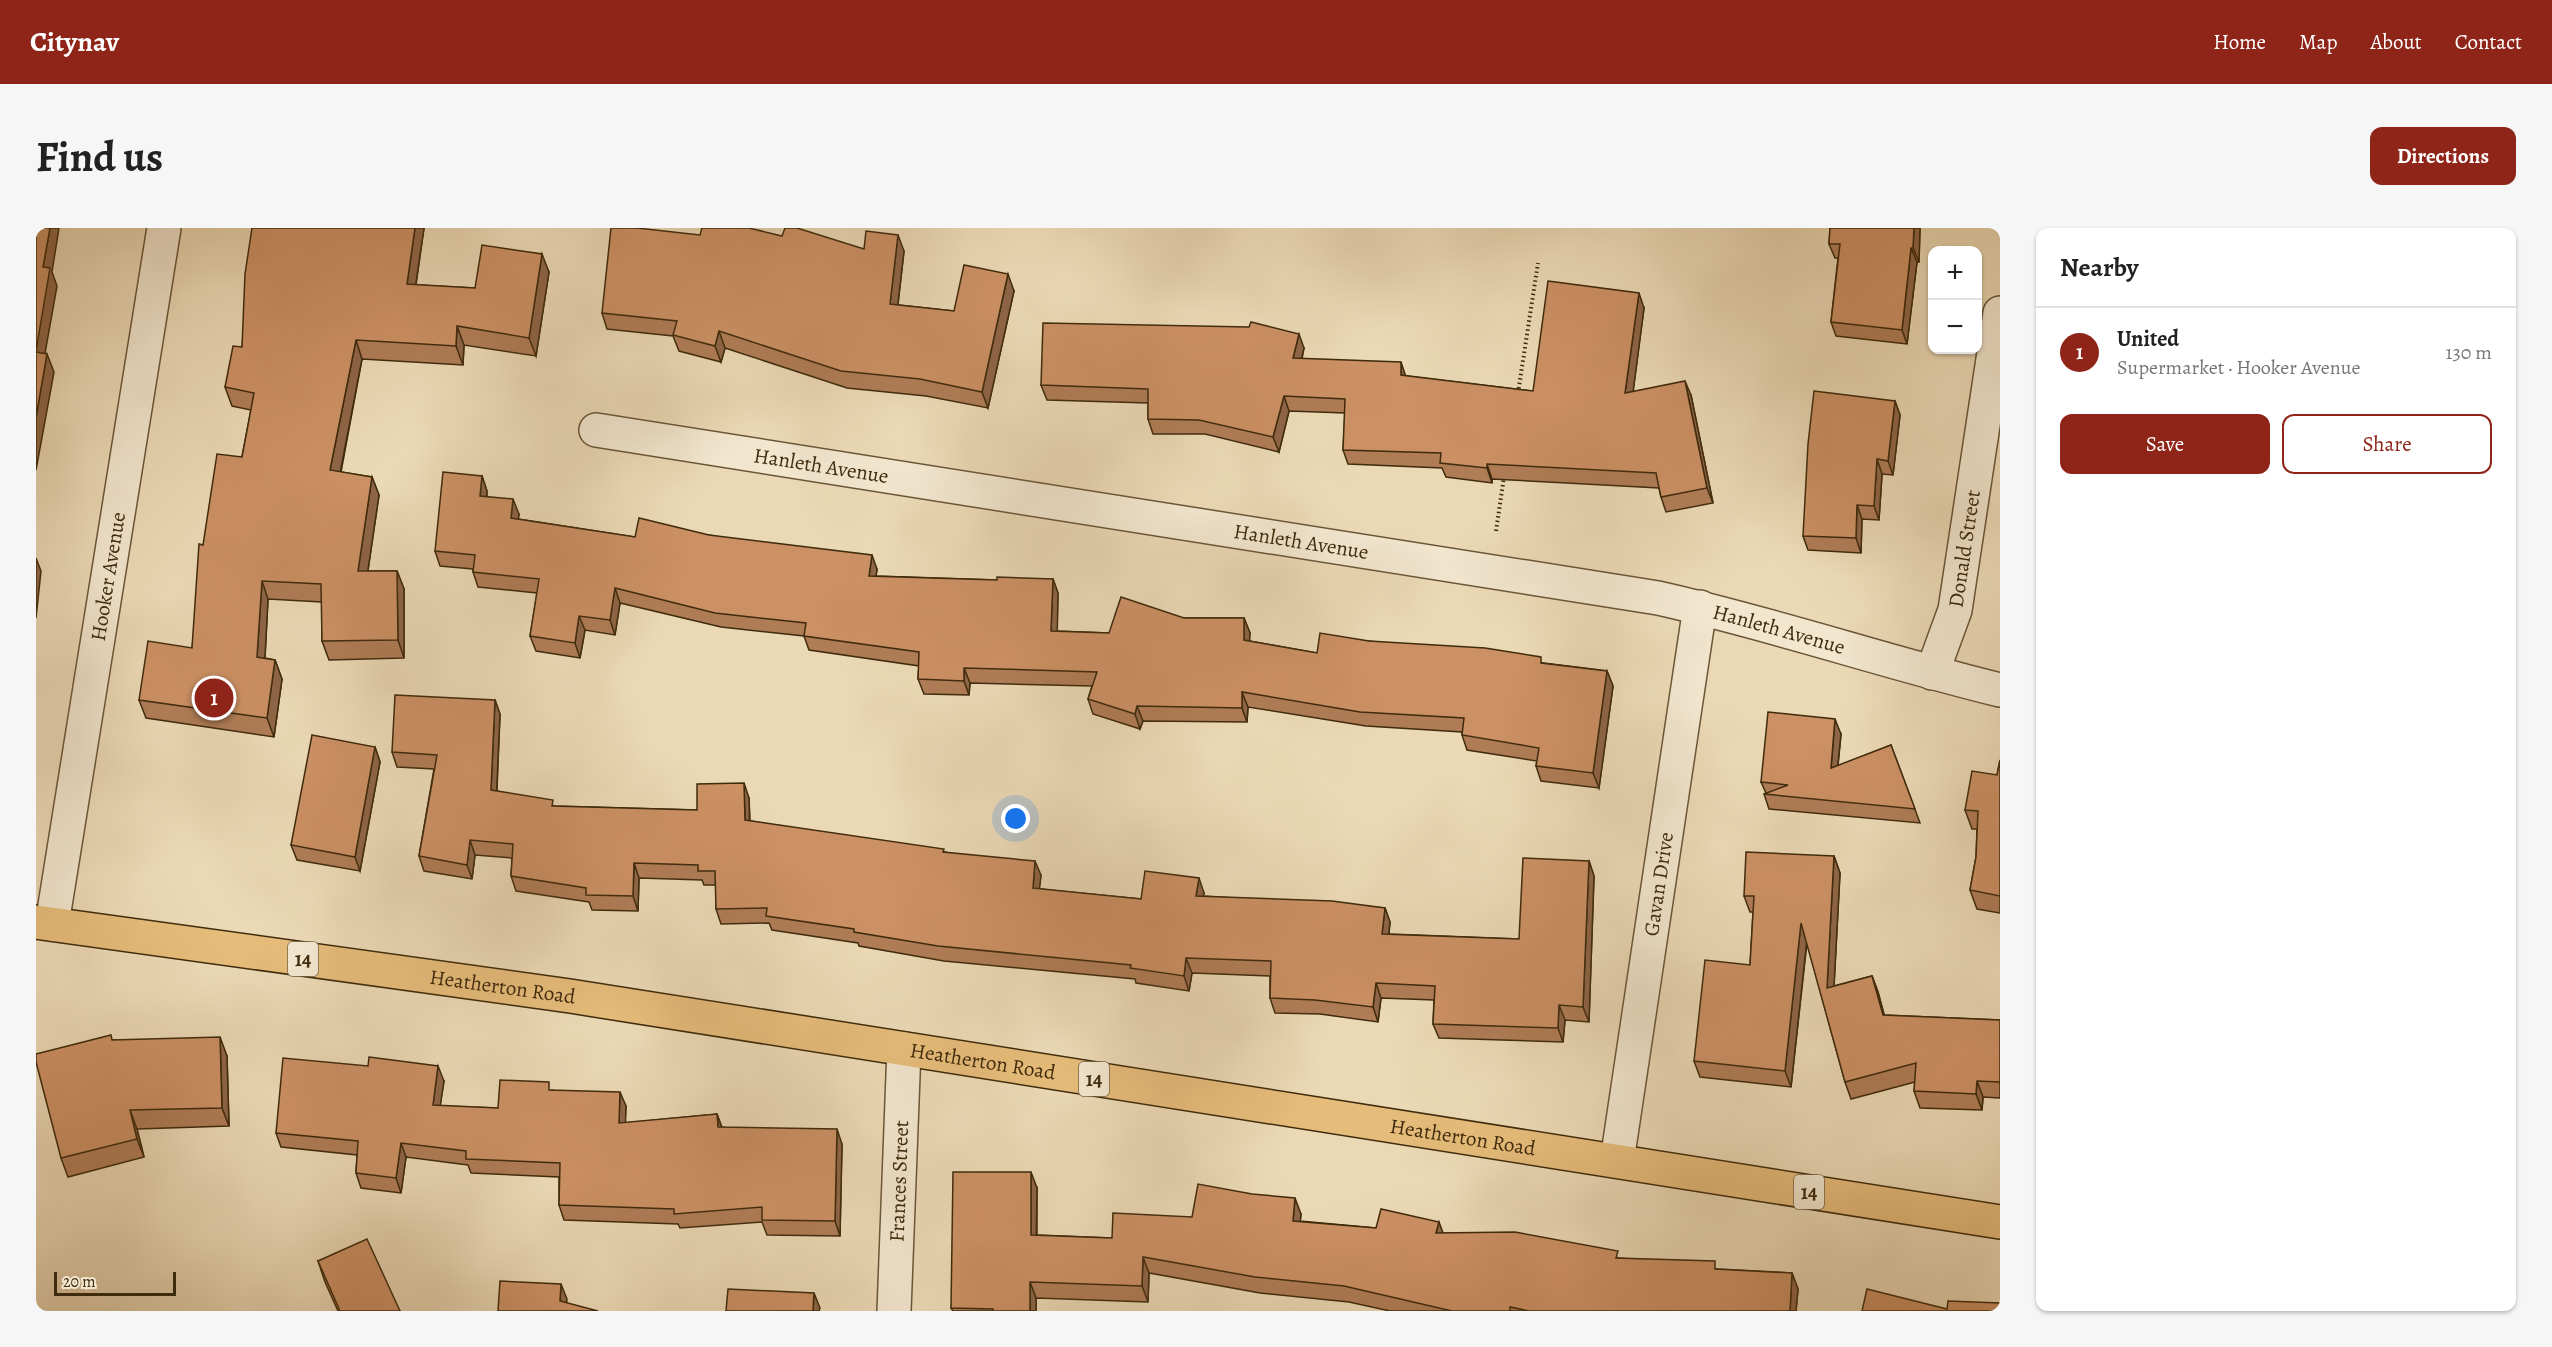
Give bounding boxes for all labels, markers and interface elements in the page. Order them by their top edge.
text: Citynav [30,23,119,61]
text: Home [2213,28,2266,56]
text: Map [2299,28,2337,56]
text: About [2370,28,2422,56]
text: Contact [2455,28,2522,56]
button: Directions [2370,127,2516,185]
text: Find us [36,128,163,185]
map controls [1928,246,1982,354]
button: + [1928,246,1982,300]
text: Nearby [2060,250,2139,285]
button: − [1928,300,1982,354]
text: United [2117,324,2179,354]
text: 1 [2076,339,2083,366]
text: 130 m [2446,339,2492,366]
text: Supermarket · Hooker Avenue [2117,354,2360,381]
button: Save [2060,414,2270,474]
button: Share [2282,414,2492,474]
street label: Hanleth Avenue [752,441,891,490]
street label: Donald Street [1942,488,1987,610]
street label: Hooker Avenue [84,510,132,643]
street label: Hanleth Avenue [1232,517,1371,566]
street label: Hanleth Avenue [1710,598,1848,661]
pin: 1 [194,676,234,720]
your location [1001,804,1030,833]
street label: Gavan Drive [1637,830,1680,938]
road number: 14 [288,942,318,976]
street label: Heatherton Road [428,963,578,1011]
street label: Heatherton Road [908,1036,1058,1087]
road number: 14 [1079,1062,1109,1096]
street label: Heatherton Road [1388,1112,1538,1163]
street label: Frances Street [883,1120,915,1243]
road number: 14 [1794,1175,1824,1209]
scale bar [54,1269,176,1296]
text: 20 m [63,1271,96,1293]

